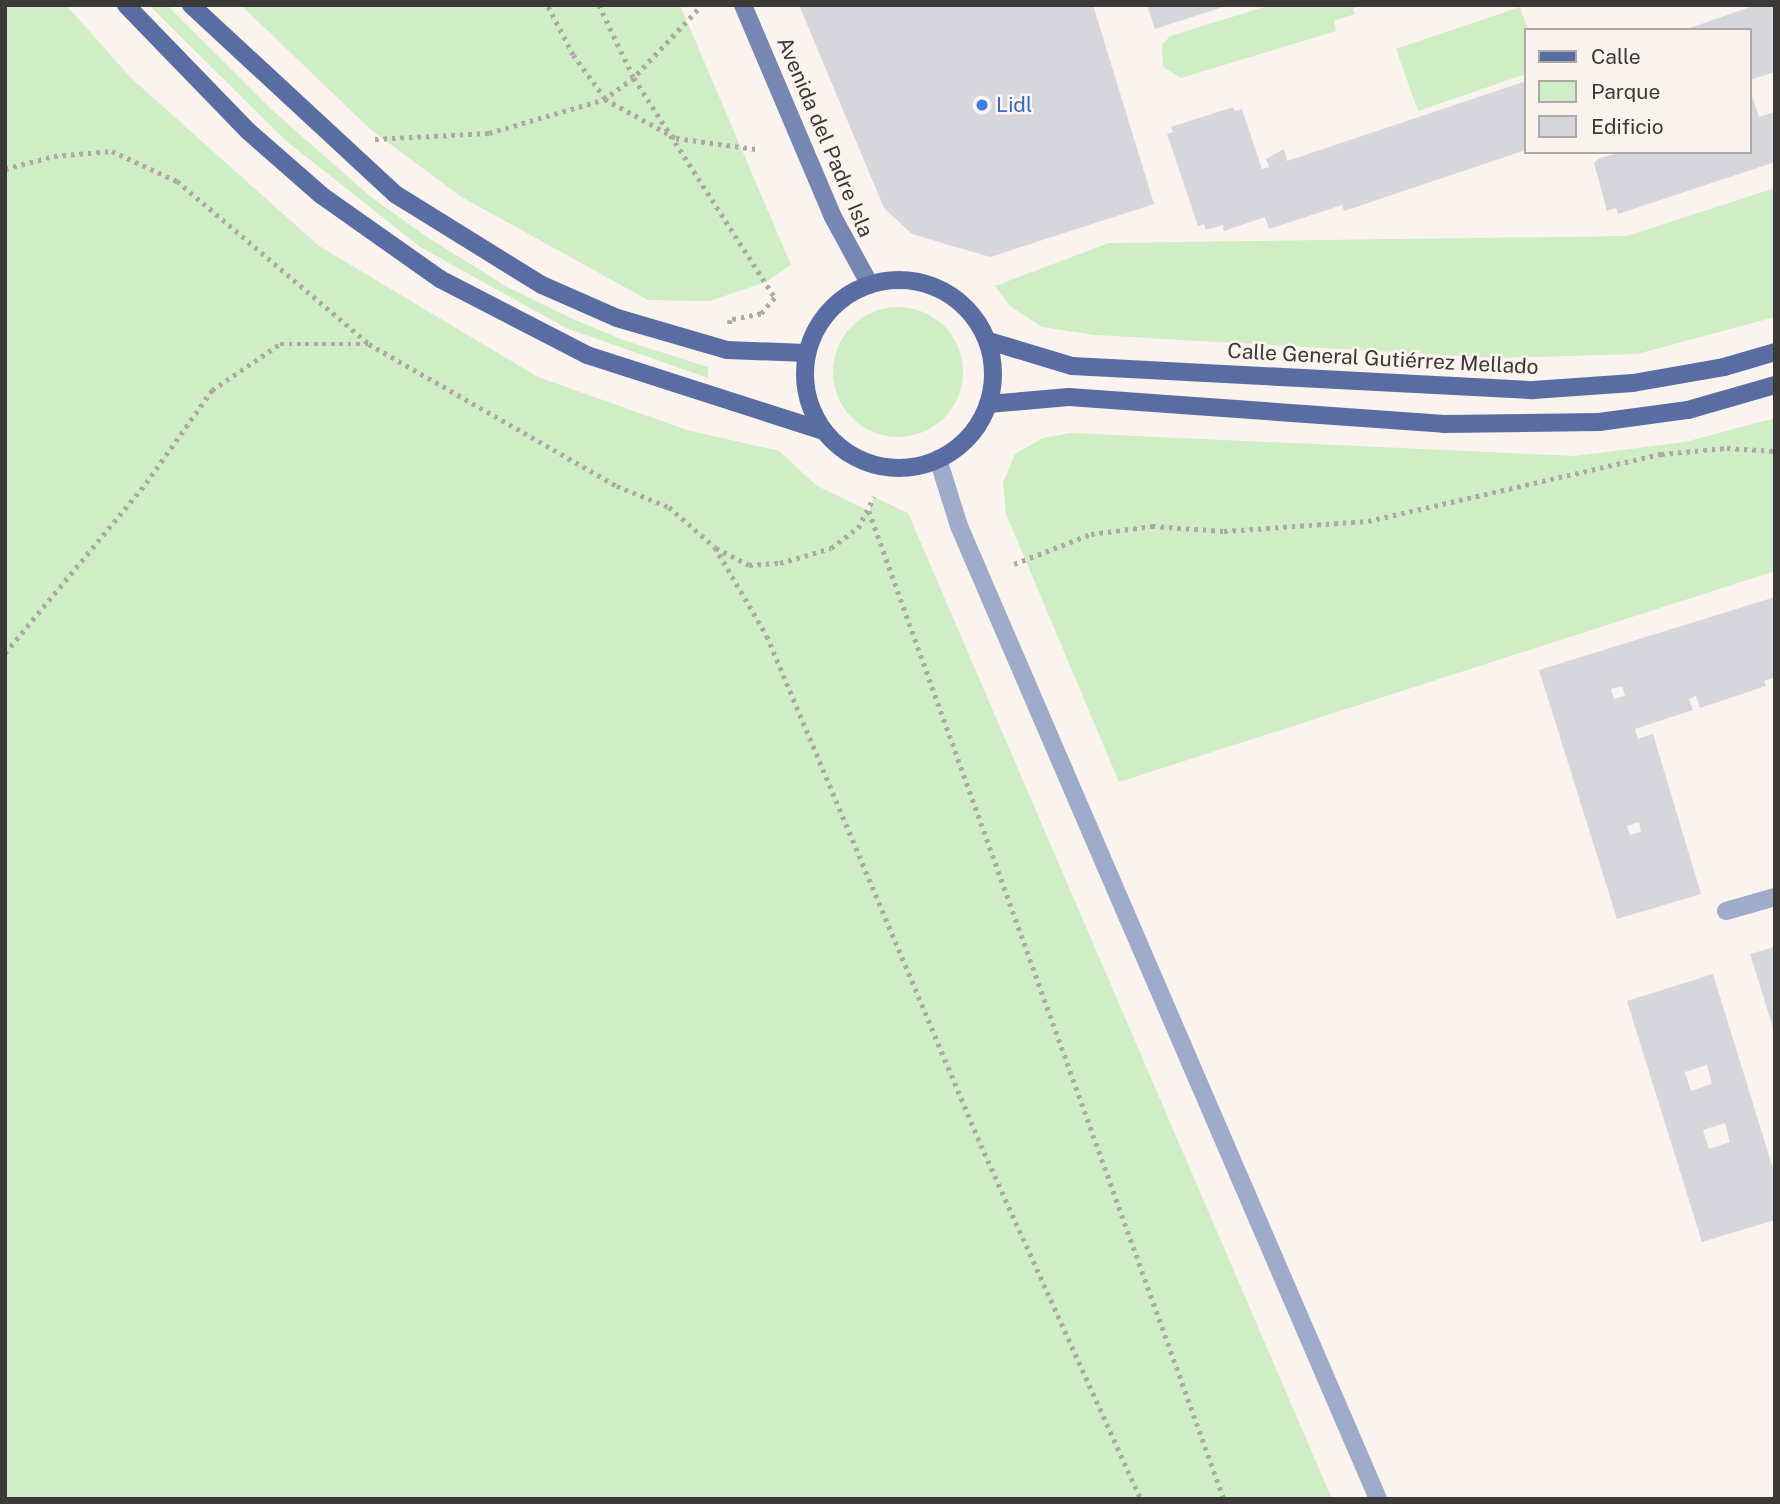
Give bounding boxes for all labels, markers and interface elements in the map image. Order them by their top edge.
legend [1524,28,1752,154]
street label: Avenida del Padre Isla [771,33,879,241]
text: Calle [1591,44,1641,69]
text: Parque [1591,79,1660,104]
place label: Lidl [996,92,1032,118]
marker: Lidl [974,97,990,113]
text: Edificio [1591,114,1664,139]
street label: Calle General Gutiérrez Mellado [1227,338,1539,380]

